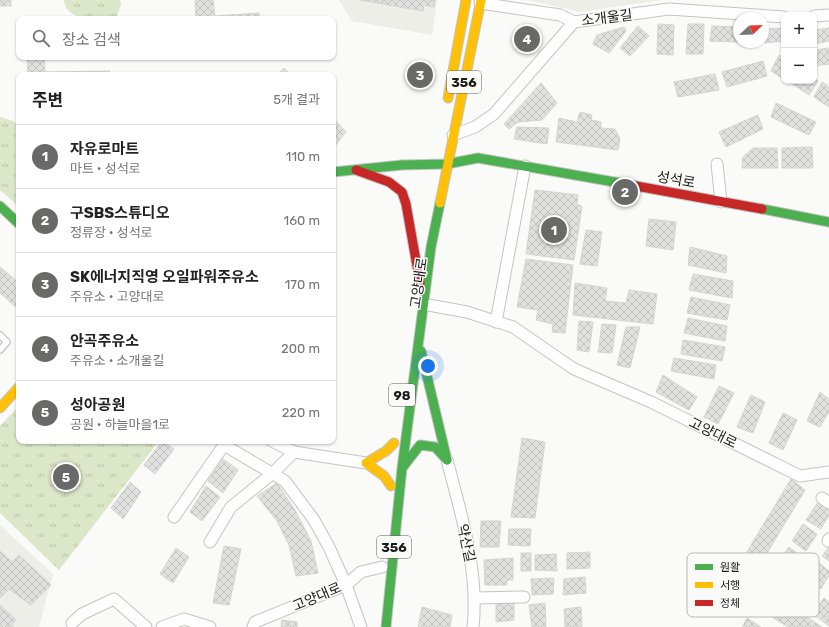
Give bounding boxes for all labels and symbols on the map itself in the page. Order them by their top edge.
street label: 소개울길 [580,6,634,30]
north arrow [733,12,769,48]
pin: 4 [514,24,540,54]
pin: 3 [407,60,433,90]
road number: 356 [447,71,481,93]
street label: 성석로 [655,168,697,192]
pin: 2 [612,177,638,207]
pin: 1 [541,215,567,245]
street label: 고양대로 [407,256,431,310]
your location [418,356,438,376]
road number: 98 [389,384,415,406]
street label: 고양대로 [686,414,740,452]
pin: 5 [53,462,79,492]
street label: 약산길 [454,522,478,564]
road number: 356 [377,536,411,558]
legend [687,553,819,617]
text: 원활 [720,561,740,574]
street label: 고양대로 [290,579,344,615]
text: 서행 [720,579,740,592]
text: 정체 [720,597,740,610]

